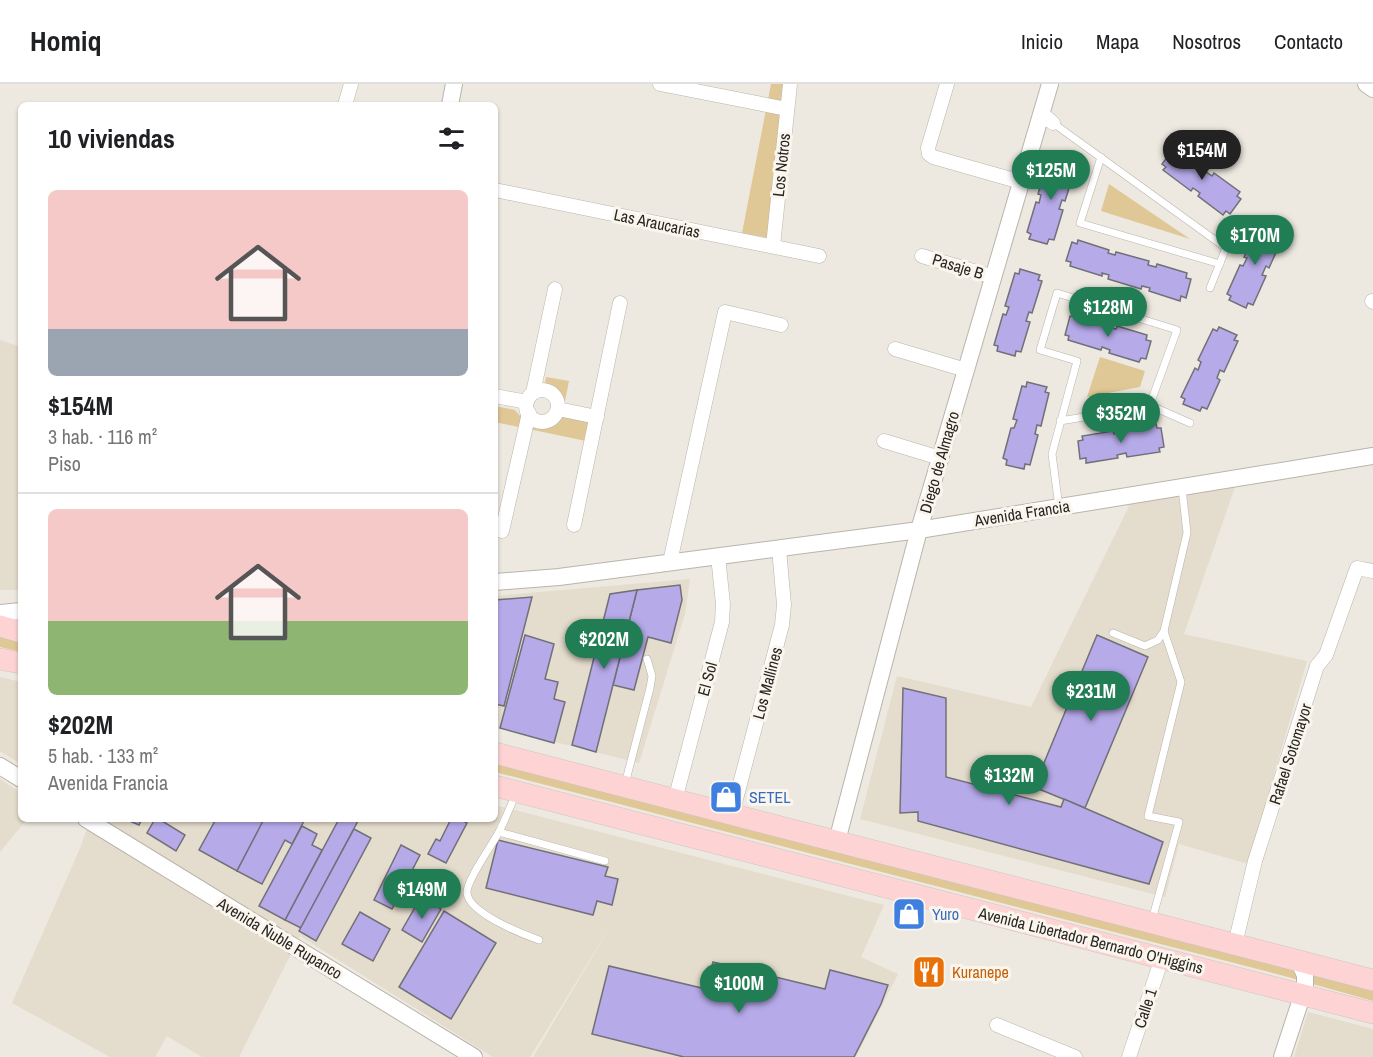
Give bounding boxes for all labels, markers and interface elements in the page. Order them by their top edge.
text: Homiq [30,22,101,60]
text: Inicio [1021,27,1063,56]
text: Mapa [1096,27,1139,56]
text: Nosotros [1172,27,1241,56]
text: Contacto [1274,27,1343,56]
text: 10 viviendas [48,121,175,156]
icon: filters [435,122,468,155]
pin: $154M [1160,130,1244,181]
street label: Los Notros [767,132,795,198]
text: $154M [1177,136,1227,163]
pin: $125M [1009,150,1093,201]
text: $125M [1026,156,1076,183]
street label: Las Araucarias [612,203,702,243]
pin: $170M [1213,215,1297,266]
text: $170M [1230,221,1280,248]
icon: home [204,229,312,337]
street label: Pasaje B [930,248,987,284]
pin: $128M [1066,287,1150,338]
text: $128M [1083,293,1133,320]
text: $154M [48,388,113,423]
pin: $352M [1079,393,1163,444]
text: $352M [1096,399,1146,426]
street label: Diego de Almagro [914,408,964,516]
text: 3 hab. · 116 m² [48,423,157,450]
text: Piso [48,450,81,477]
street label: Avenida Francia [972,495,1072,532]
icon: home [204,548,312,656]
pin: $202M [562,619,646,670]
text: $202M [579,625,629,652]
street label: Los Mallines [747,645,787,721]
street label: El Sol [692,660,722,698]
pin: $231M [1049,671,1133,722]
text: $231M [1066,677,1116,704]
street label: Rafael Sotomayor [1263,700,1317,807]
text: $202M [48,707,113,742]
text: 5 hab. · 133 m² [48,742,158,769]
pin: $132M [967,755,1051,806]
text: $132M [984,761,1034,788]
text: Avenida Francia [48,769,168,796]
shop icon: SETEL [708,779,744,815]
place label: SETEL [749,786,791,808]
pin: $149M [380,869,464,920]
text: $149M [397,875,447,902]
street label: Avenida Ñuble Rupanco [213,891,347,984]
shop icon: Yuro [891,896,927,932]
street label: Avenida Libertador Bernardo O'Higgins [976,901,1206,979]
place label: Yuro [932,903,959,925]
restaurant icon: Kuranepe [911,954,947,990]
place label: Kuranepe [952,961,1009,983]
pin: $100M [697,963,781,1014]
text: $100M [714,969,764,996]
street label: Calle 1 [1128,985,1162,1031]

